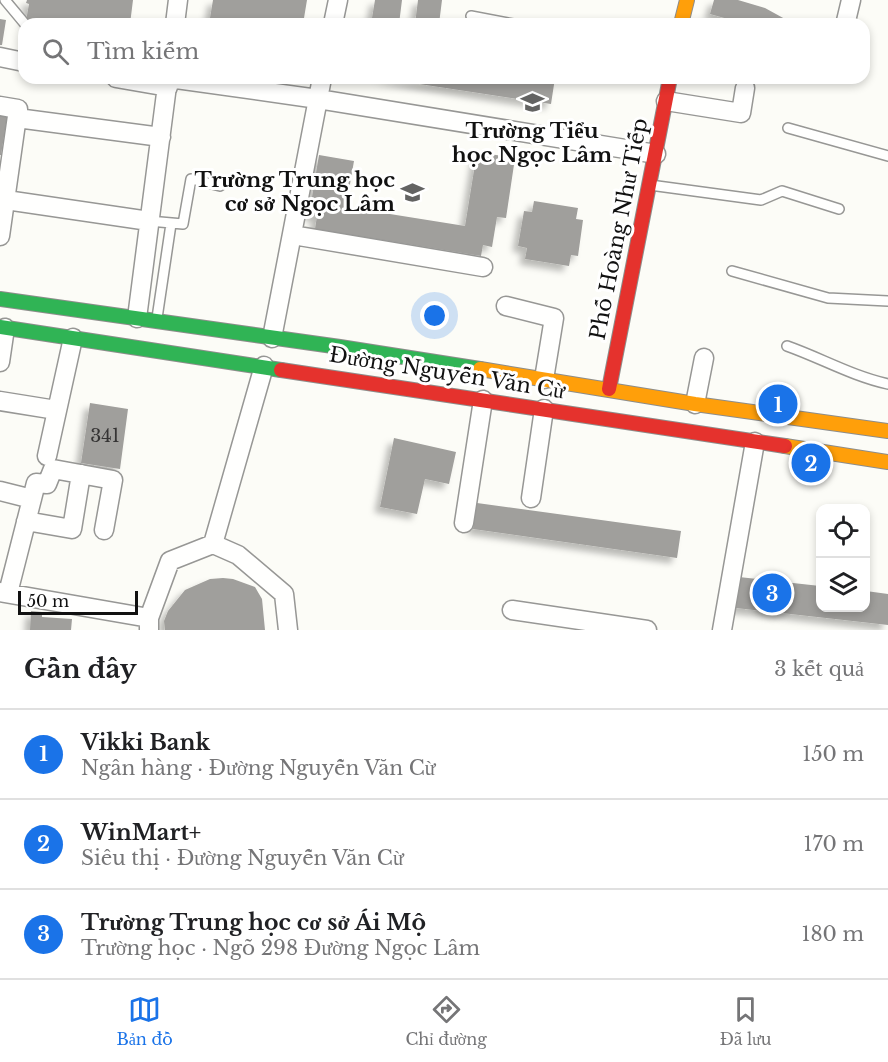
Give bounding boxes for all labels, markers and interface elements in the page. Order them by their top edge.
search box [18,18,870,84]
icon: search [39,35,72,68]
text: Tìm kiếm [87,38,199,65]
school or university icon: Trường Tiểu học Ngọc Lâm [519,90,545,116]
street label: Phố Hoàng Như Tiếp [585,116,653,342]
place label: Trường Tiểu học Ngọc Lâm [452,118,612,168]
place label: Trường Trung học cơ sở Ngọc Lâm [195,167,395,217]
school or university icon: Trường Trung học cơ sở Ngọc Lâm [400,179,426,205]
your location [420,301,449,330]
street label: Đường Nguyễn Văn Cừ [327,342,567,405]
pin: 1 [758,382,798,426]
house number: 341 [90,425,120,447]
pin: 2 [792,440,830,486]
map controls [816,504,870,612]
button: locate [816,504,870,558]
button: layers [816,558,870,612]
pin: 3 [752,570,792,616]
scale bar [18,588,138,616]
text: 50 m [27,591,69,611]
text: Gần đây [24,653,137,685]
text: 3 kết quả [774,657,864,681]
text: Vikki Bank [81,729,210,756]
text: 1 [39,742,48,766]
text: 150 m [802,742,864,766]
text: Ngân hàng · Đường Nguyễn Văn Cừ [81,756,436,780]
text: WinMart+ [81,819,201,846]
text: 2 [37,832,50,856]
text: 170 m [804,832,864,856]
text: Siêu thị · Đường Nguyễn Văn Cừ [81,846,404,870]
text: Trường Trung học cơ sở Ái Mộ [81,909,426,936]
text: 3 [37,922,50,946]
text: 180 m [801,922,864,946]
text: Trường học · Ngõ 298 Đường Ngọc Lâm [81,936,480,960]
tab: Bản đồ [116,993,173,1049]
tab: Chỉ đường [405,993,487,1049]
tab: Đã lưu [720,993,772,1049]

